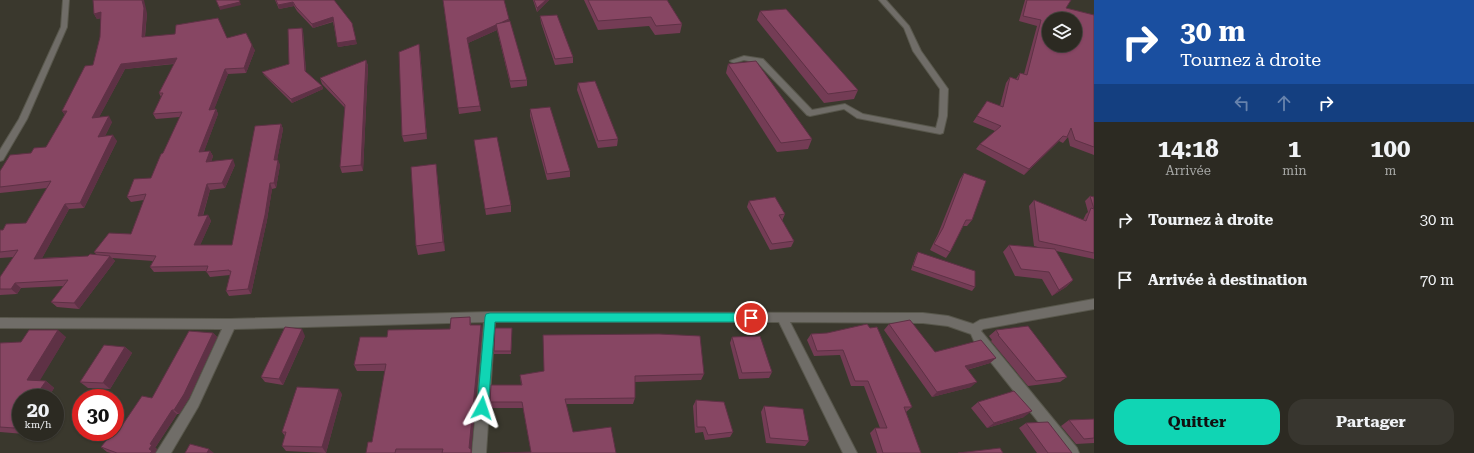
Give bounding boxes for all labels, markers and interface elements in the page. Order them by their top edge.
map controls [1042,12,1082,52]
button: layers [1042,12,1082,52]
text: 30 m [1180,15,1245,48]
icon: right [1114,16,1166,68]
text: Tournez à droite [1180,49,1321,70]
icon: left [1231,92,1253,114]
icon: ahead [1273,92,1295,114]
icon: right [1315,92,1337,114]
text: 14:18 [1158,135,1219,163]
text: 1 [1288,135,1301,163]
text: 100 [1370,135,1411,163]
text: Arrivée [1165,163,1211,178]
text: min [1282,163,1307,178]
text: m [1384,163,1396,178]
icon: right [1114,209,1136,231]
text: Tournez à droite [1148,211,1273,229]
text: 30 m [1420,211,1454,229]
icon: arrive [1114,269,1136,291]
text: Arrivée à destination [1148,271,1307,289]
text: 70 m [1420,271,1454,289]
pin [734,301,768,335]
icon: arrive [740,307,762,329]
position arrow [461,387,503,429]
speed limit sign: 30 [72,389,124,441]
text: 20 [27,398,49,422]
button: Quitter [1114,399,1280,445]
button: Partager [1288,399,1454,445]
text: km/h [25,419,51,430]

